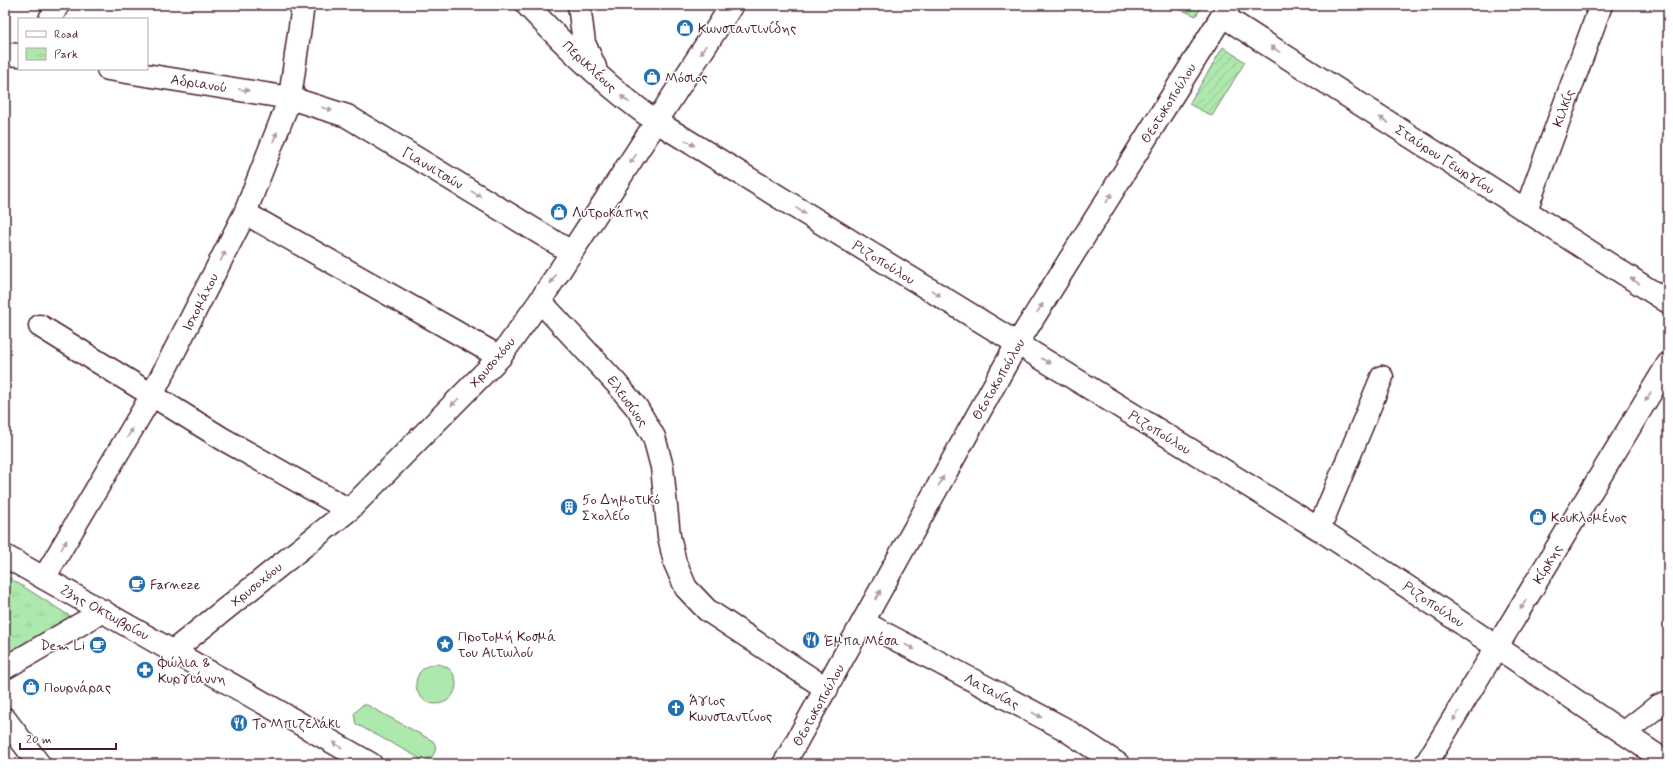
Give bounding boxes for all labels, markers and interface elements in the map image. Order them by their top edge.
legend [18,18,148,70]
shop icon: Κωνσταντινίδης [675,18,695,38]
place label: Κωνσταντινίδης [698,20,796,38]
text: Road [54,27,78,43]
street label: Περικλέους [558,36,621,97]
one-way arrow [699,45,707,55]
one-way arrow [1270,45,1280,53]
text: Park [54,47,78,63]
street label: Θεοτοκοπούλου [1137,60,1201,147]
shop icon: Μόσιος [642,67,662,87]
place label: Μόσιος [665,69,708,87]
street label: Αδριανού [169,71,228,97]
one-way arrow [238,87,250,93]
street label: Κιλκίς [1549,87,1579,130]
one-way arrow [620,95,631,104]
one-way arrow [321,107,333,113]
one-way arrow [1379,116,1390,123]
street label: Σταύρου Γεωργίου [1391,121,1498,199]
one-way arrow [272,130,278,142]
one-way arrow [684,139,696,146]
street label: Γιαννιτσών [399,144,466,194]
one-way arrow [629,153,636,165]
one-way arrow [470,191,482,198]
one-way arrow [1105,193,1113,203]
shop icon: Λυτροκάπης [549,202,569,222]
place label: Λυτροκάπης [572,204,649,222]
one-way arrow [795,207,807,214]
street label: Ριζοπούλου [849,237,918,289]
one-way arrow [220,250,226,261]
street label: Ισχομάχου [179,270,223,335]
one-way arrow [550,273,557,285]
one-way arrow [1629,277,1641,284]
one-way arrow [930,290,942,297]
one-way arrow [1036,303,1044,313]
street label: Χρυσοχόου [466,333,520,392]
street label: Θεοτοκοπούλου [968,335,1029,424]
one-way arrow [1040,358,1052,365]
street label: Ελευσίνος [603,372,652,431]
one-way arrow [1644,391,1651,403]
one-way arrow [451,397,460,407]
street label: Ριζοπούλου [1125,407,1194,459]
one-way arrow [126,428,134,438]
one-way arrow [937,476,944,487]
place label: 5ο Δημοτικό Σχολείο [582,491,660,525]
building icon: 5ο Δημοτικό Σχολείο [559,497,579,517]
shop icon: Κουκλομένος [1528,507,1548,527]
place label: Κουκλομένος [1551,508,1627,527]
one-way arrow [60,540,68,550]
street label: Κίρκης [1529,541,1567,588]
street label: Χρυσοχόου [227,558,286,611]
cafe icon: Farneze [127,574,147,594]
place label: Farneze [150,576,201,594]
street label: Ριζοπούλου [1399,578,1468,632]
street label: 23ης Οκτωβρίου [57,581,152,645]
one-way arrow [875,589,881,601]
one-way arrow [1519,600,1527,610]
place label: Προτομή Κοσμά του Αιτωλού [457,628,556,662]
restaurant icon: Έμπα Μέσα [801,630,821,650]
place label: Έμπα Μέσα [824,631,899,650]
place icon: Προτομή Κοσμά του Αιτωλού [435,634,455,654]
cafe icon: Dem Li [88,635,108,655]
place label: Dem Li [40,637,85,655]
one-way arrow [904,644,916,650]
place label: Φώλια & Κυργιάννη [157,654,226,688]
pharmacy icon: Φώλια & Κυργιάννη [135,660,155,680]
street label: Θεοτοκοπούλου [789,661,849,750]
street label: Λατανίας [961,670,1022,714]
shop icon: Πουρνάρας [21,677,41,697]
place label: Πουρνάρας [44,679,111,697]
place label: Άγιος Κωνσταντίνος [689,692,772,726]
church icon: Άγιος Κωνσταντίνος [666,698,686,718]
one-way arrow [1452,710,1459,722]
one-way arrow [1031,711,1043,718]
restaurant icon: Το Μπιζελάκι [229,713,249,733]
place label: Το Μπιζελάκι [252,715,341,733]
scale bar [20,725,116,751]
text: 20 m [26,732,52,748]
one-way arrow [331,741,343,748]

